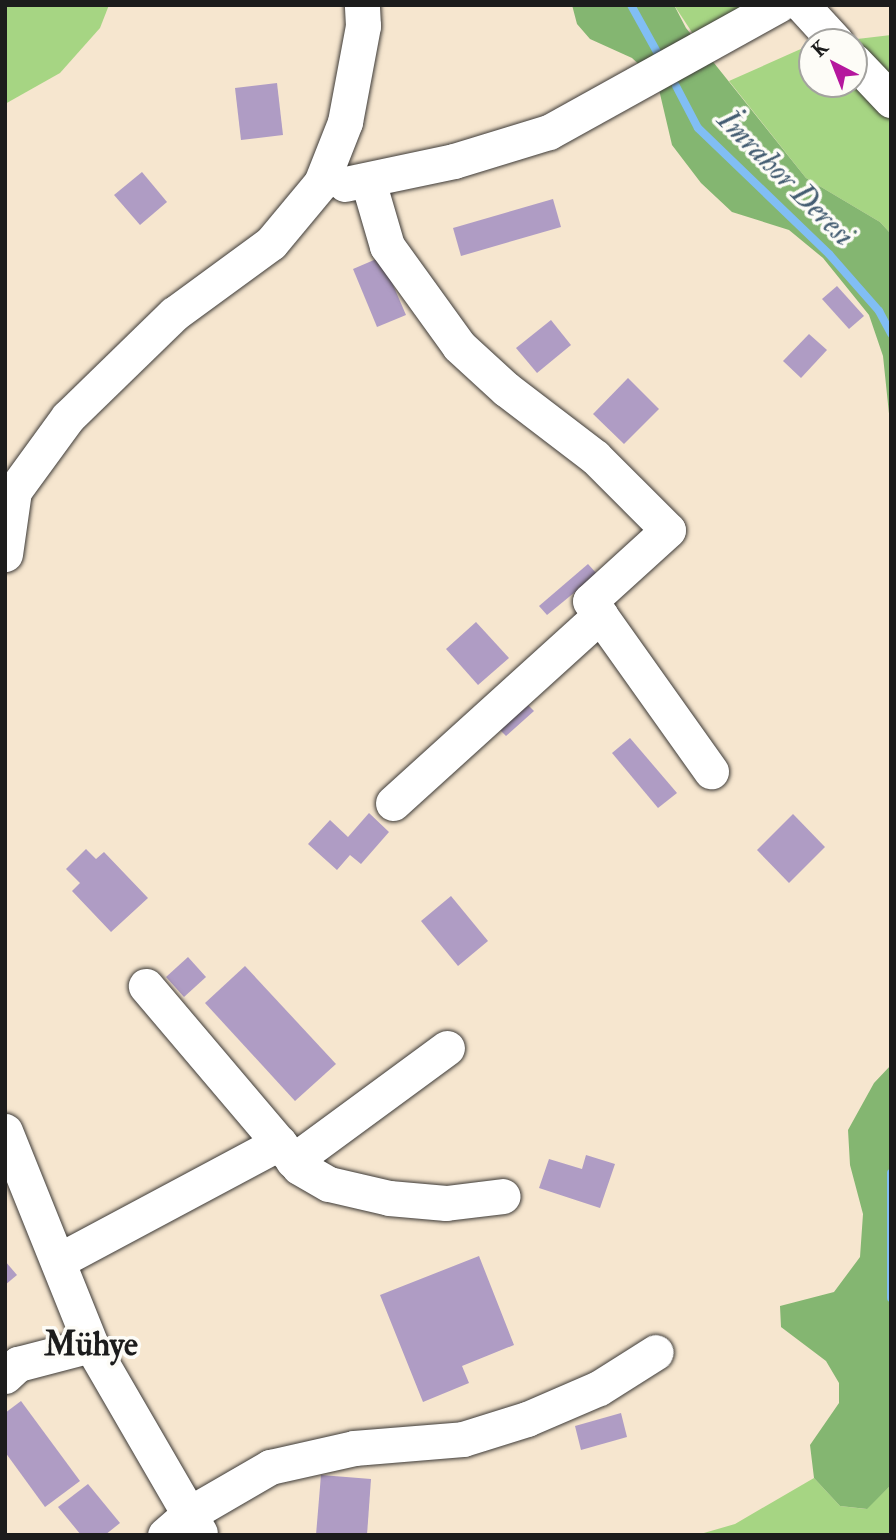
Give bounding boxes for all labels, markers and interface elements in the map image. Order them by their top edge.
north arrow [798,28,868,98]
text: K [807,36,833,62]
water label: İmrahor Deresi [709,101,863,255]
district label: Mühye [44,1325,138,1365]

